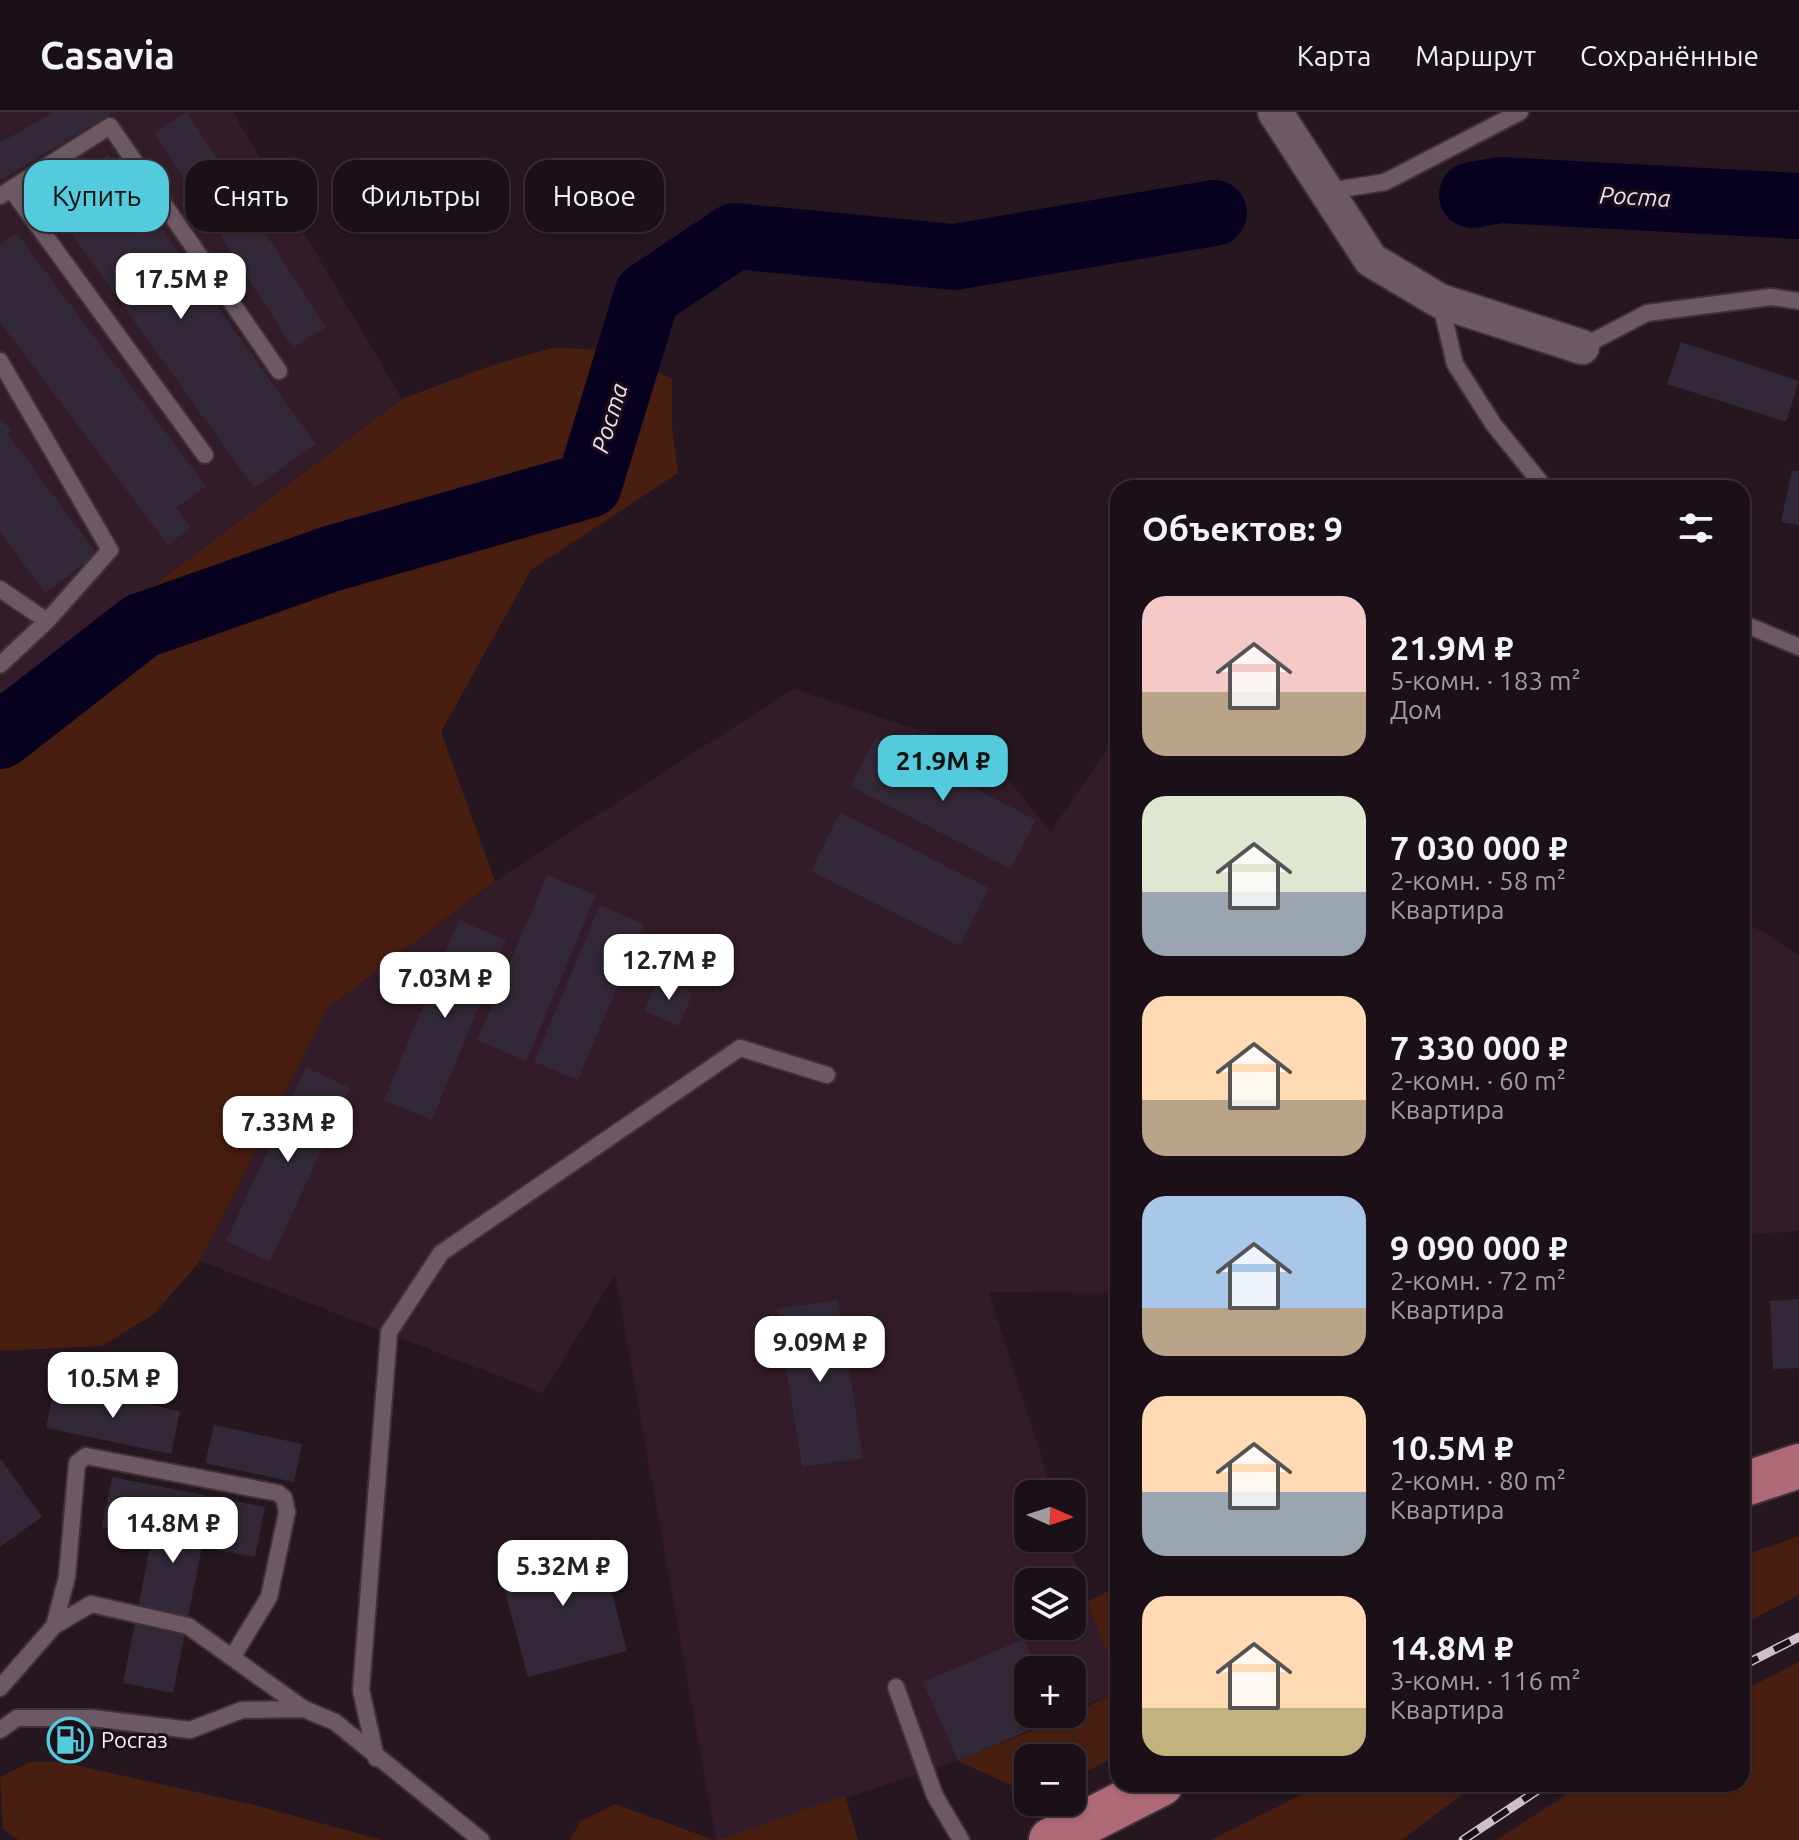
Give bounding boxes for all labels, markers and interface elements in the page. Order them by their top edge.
text: Casavia [40,34,175,76]
text: Карта [1297,40,1371,71]
text: Маршрут [1415,40,1536,71]
text: Сохранённые [1580,40,1759,71]
chip: Купить [24,160,169,232]
chip: Снять [185,160,317,232]
chip: Фильтры [333,160,509,232]
chip: Новое [525,160,664,232]
water label: Роста [1599,181,1671,212]
pin: 17.5M ₽ [107,253,255,321]
text: 17.5M ₽ [134,264,228,293]
water label: Роста [586,380,633,456]
icon: filters [1674,506,1718,550]
text: Объектов: 9 [1142,509,1343,547]
icon: home [1206,628,1302,724]
text: 21.9M ₽ [1390,628,1513,666]
text: 5-комн. · 183 m² [1390,666,1581,695]
text: Дом [1390,695,1442,724]
pin: 21.9M ₽ [869,735,1017,803]
text: 21.9M ₽ [896,746,990,775]
icon: home [1206,828,1302,924]
text: 7 030 000 ₽ [1390,828,1568,866]
text: 2-комн. · 58 m² [1390,866,1566,895]
text: Квартира [1390,895,1504,924]
pin: 12.7M ₽ [595,934,743,1002]
text: 12.7M ₽ [622,945,716,974]
pin: 7.03M ₽ [371,952,519,1020]
text: 7.03M ₽ [398,963,492,992]
icon: home [1206,1028,1302,1124]
text: 7 330 000 ₽ [1390,1028,1568,1066]
text: 2-комн. · 60 m² [1390,1066,1566,1095]
text: Квартира [1390,1095,1504,1124]
pin: 7.33M ₽ [214,1096,362,1164]
text: 7.33M ₽ [241,1107,335,1136]
icon: home [1206,1228,1302,1324]
text: 9 090 000 ₽ [1390,1228,1568,1266]
text: 2-комн. · 72 m² [1390,1266,1566,1295]
text: Квартира [1390,1295,1504,1324]
pin: 9.09M ₽ [746,1316,894,1384]
text: 9.09M ₽ [773,1327,867,1356]
pin: 10.5M ₽ [39,1352,187,1420]
text: 10.5M ₽ [66,1363,160,1392]
icon: home [1206,1428,1302,1524]
text: 10.5M ₽ [1390,1428,1513,1466]
text: 2-комн. · 80 m² [1390,1466,1566,1495]
north arrow [1014,1480,1086,1552]
map controls [1014,1480,1086,1816]
text: Квартира [1390,1495,1504,1524]
pin: 14.8M ₽ [99,1497,247,1565]
text: 14.8M ₽ [126,1508,220,1537]
pin: 5.32M ₽ [489,1540,637,1608]
text: 5.32M ₽ [516,1551,610,1580]
button: layers [1014,1568,1086,1640]
icon: home [1206,1628,1302,1724]
text: 14.8M ₽ [1390,1628,1513,1666]
button: + [1014,1656,1086,1728]
text: 3-комн. · 116 m² [1390,1666,1581,1695]
text: Квартира [1390,1695,1504,1724]
fuel station icon: Росгаз [46,1716,94,1764]
place label: Росгаз [101,1727,168,1752]
button: − [1014,1744,1086,1816]

